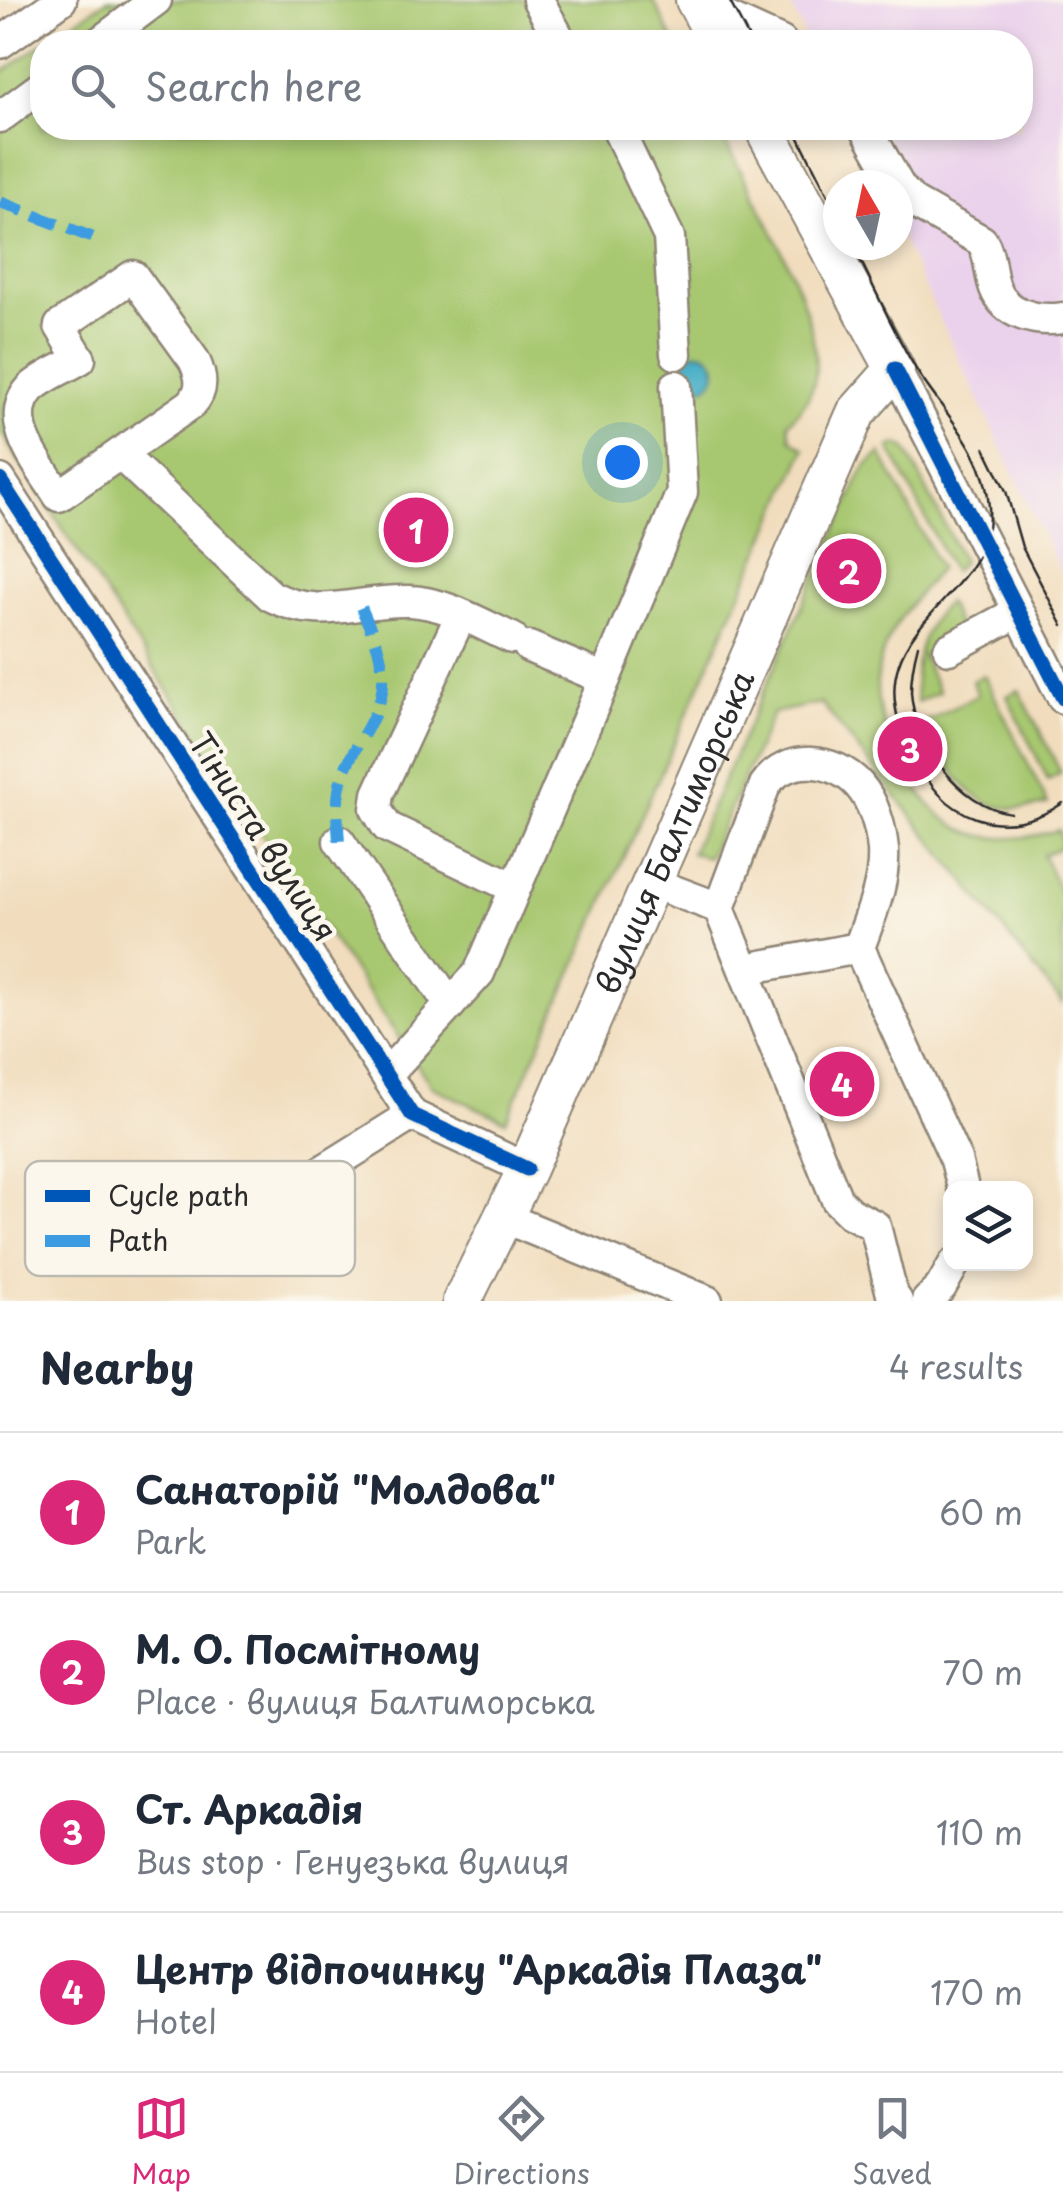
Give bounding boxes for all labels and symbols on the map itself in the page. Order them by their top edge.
north arrow [823,170,913,260]
your location [597,437,648,488]
pin: 1 [384,492,448,568]
pin: 2 [816,534,882,608]
street label: вулиця Балтиморська [582,662,765,1001]
pin: 3 [878,712,942,786]
street label: Тіниста вулиця [178,722,350,950]
pin: 4 [810,1046,874,1122]
legend [25,1161,355,1276]
text: Cycle path [108,1173,249,1216]
text: Path [108,1218,168,1261]

